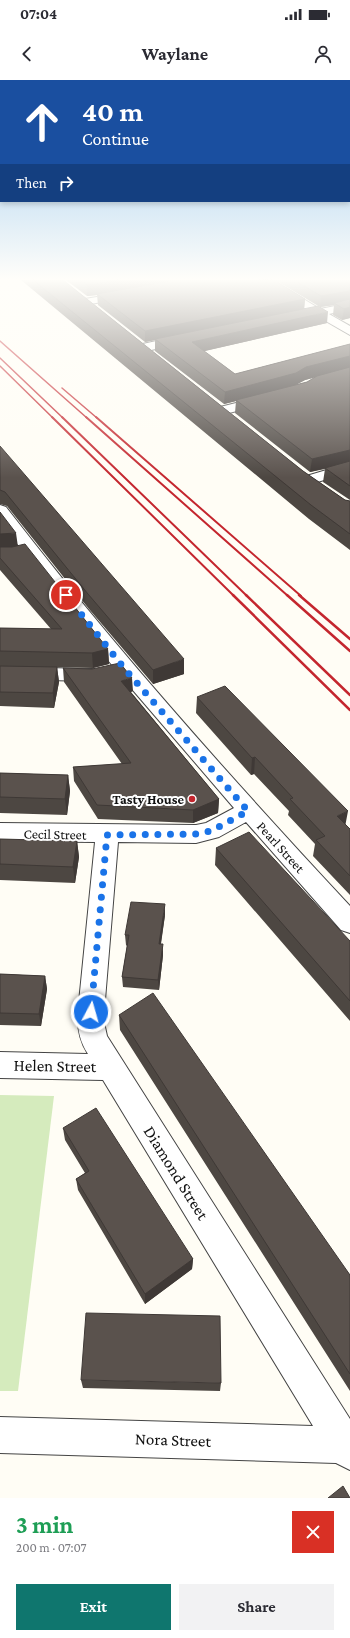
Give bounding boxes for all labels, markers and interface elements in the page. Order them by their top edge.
text: 07:04 [20,6,57,22]
icon: back [16,43,38,65]
icon: person [312,43,334,65]
text: Waylane [142,44,208,64]
icon: ahead [16,96,68,148]
text: 40 m [82,96,143,127]
text: Continue [82,129,149,149]
icon: right [55,172,77,194]
text: Then [16,175,47,191]
pin [49,578,83,612]
icon: arrive [55,584,77,606]
place label: Tasty House [112,791,184,807]
marker: Tasty House [187,794,197,804]
street label: Pearl Street [254,818,308,876]
street label: Cecil Street [23,825,87,843]
position arrow [70,991,112,1033]
street label: Helen Street [13,1056,97,1076]
street label: Diamond Street [140,1123,213,1224]
street label: Nora Street [135,1429,212,1451]
text: 3 min [16,1511,73,1538]
button: close [292,1511,334,1553]
text: 200 m · 07:07 [16,1540,87,1555]
button: Exit [16,1584,171,1630]
button: Share [179,1584,334,1630]

